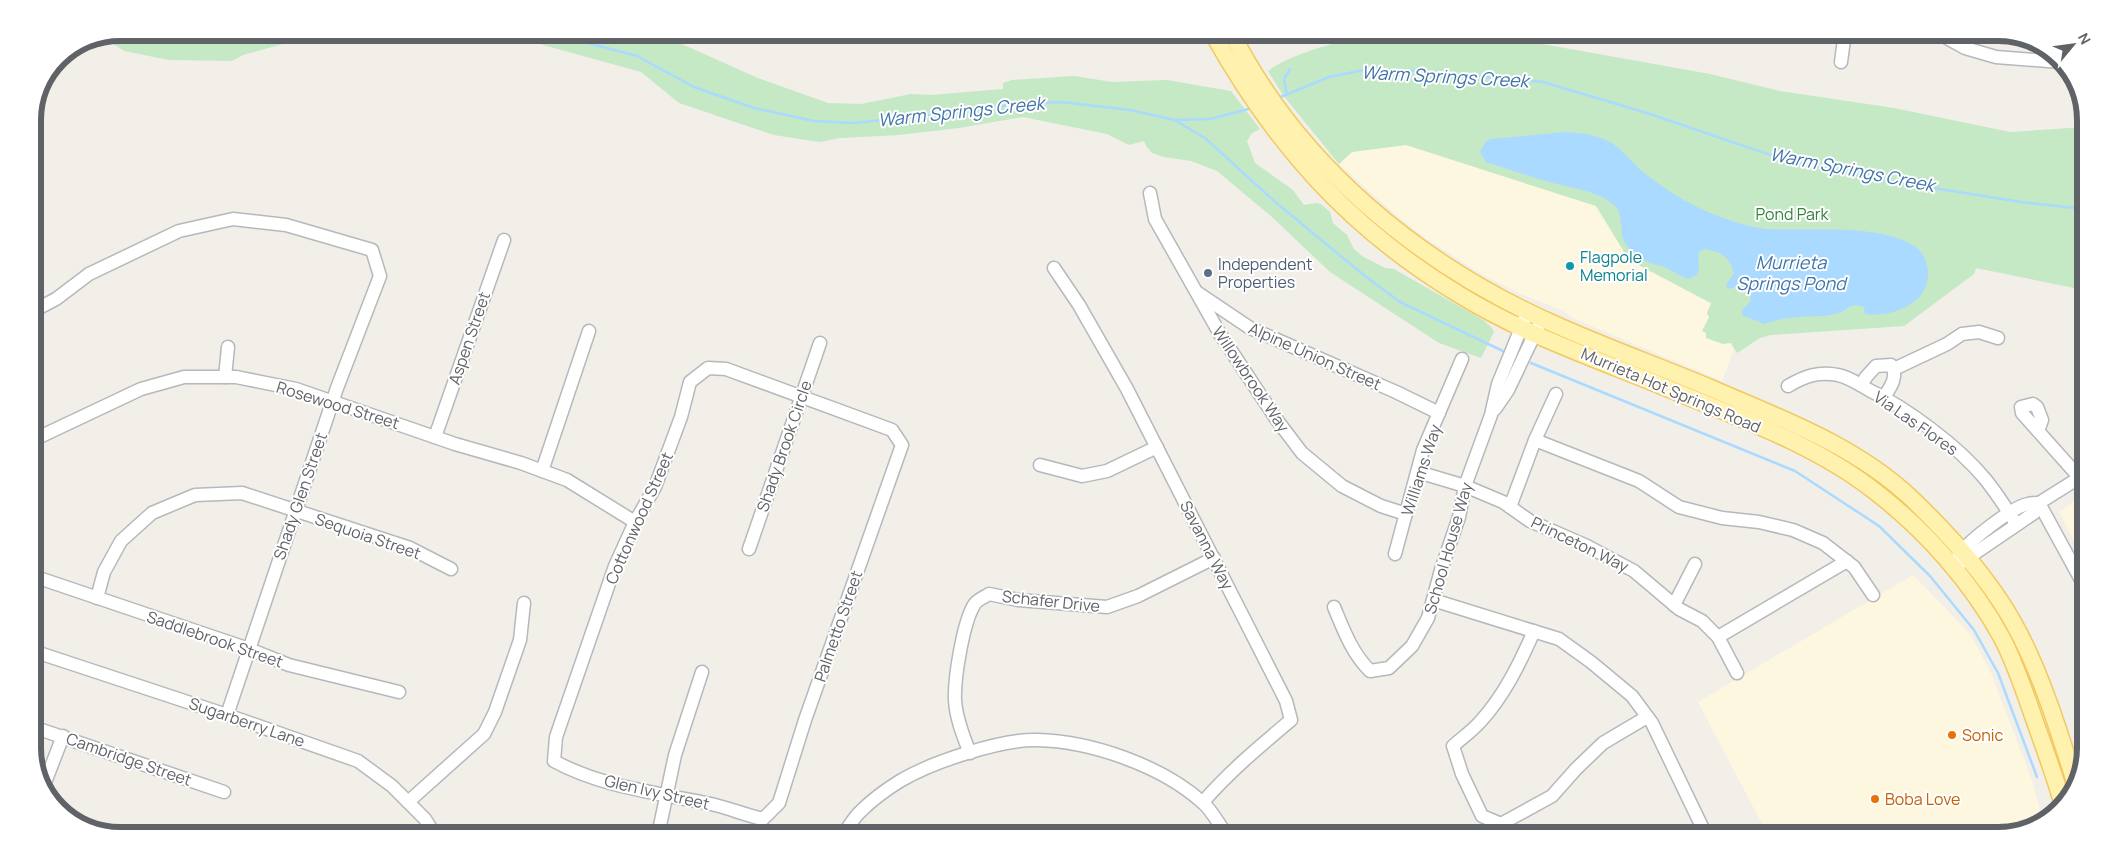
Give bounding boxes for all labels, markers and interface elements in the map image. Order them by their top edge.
north arrow [2048,20,2098,70]
text: N [2074,29,2096,47]
water label: Warm Springs Creek [1361,60,1532,93]
water label: Warm Springs Creek [876,90,1048,132]
water label: Warm Springs Creek [1768,141,1940,197]
park label: Pond Park [1755,203,1830,225]
place label: Flagpole Memorial [1580,246,1648,286]
water label: Murrieta Springs Pond [1736,250,1848,295]
place label: Independent Properties [1218,253,1312,293]
marker: Flagpole Memorial [1564,260,1576,272]
marker: Independent Properties [1202,267,1214,279]
street label: Aspen Street [443,289,495,387]
street label: Alpine Union Street [1245,317,1385,395]
street label: Willowbrook Way [1207,322,1295,437]
street label: Murrieta Hot Springs Road [1578,342,1764,438]
street label: Rosewood Street [274,376,402,434]
street label: Shady Brook Circle [751,377,817,515]
street label: Via Las Flores [1869,386,1963,460]
street label: Williams Way [1396,421,1446,518]
street label: Shady Glen Street [268,429,332,563]
street label: Cottonwood Street [600,449,678,587]
street label: School House Way [1419,479,1477,616]
street label: Savanna Way [1175,497,1239,594]
street label: Sequoia Street [312,508,424,564]
street label: Princeton Way [1528,511,1633,577]
street label: Palmetto Street [809,567,867,685]
street label: Schafer Drive [1001,585,1101,617]
street label: Saddlebrook Street [144,605,286,673]
street label: Sugarberry Lane [186,692,308,752]
place label: Sonic [1962,724,2004,746]
street label: Cambridge Street [63,727,195,791]
marker: Sonic [1946,729,1958,741]
street label: Glen Ivy Street [602,769,712,815]
place label: Boba Love [1885,788,1960,810]
marker: Boba Love [1869,793,1881,805]

